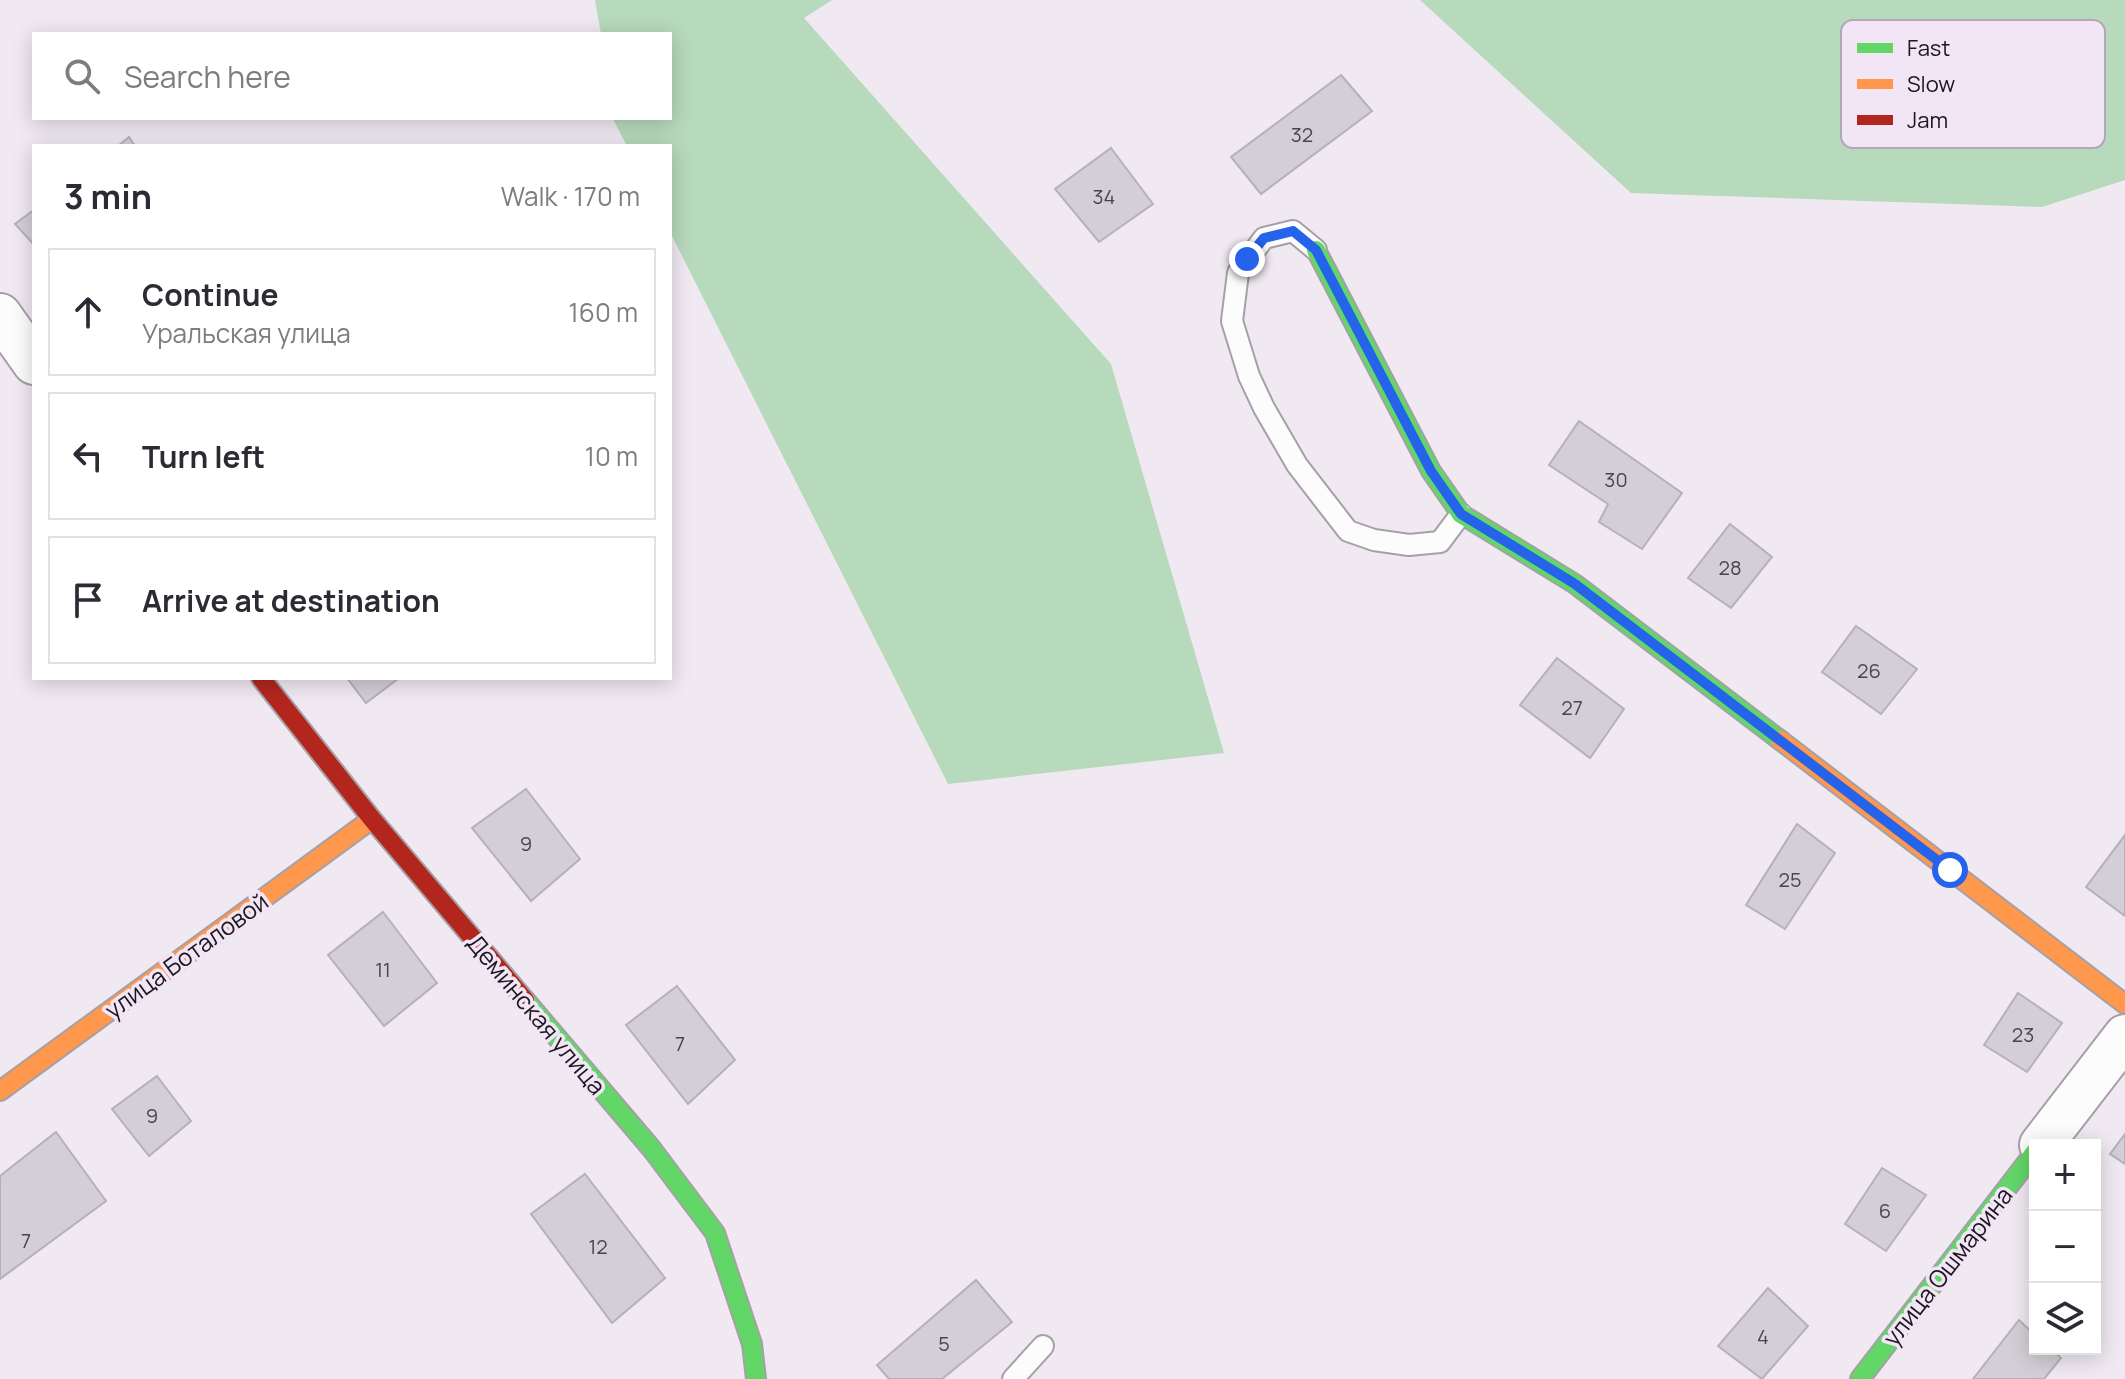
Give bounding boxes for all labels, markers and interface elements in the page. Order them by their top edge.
legend [1841,20,2105,148]
search box [32,32,672,120]
text: Fast [1907,33,1950,63]
icon: search [60,54,104,98]
text: Search here [124,56,291,97]
text: Slow [1907,69,1955,99]
text: Jam [1907,105,1948,135]
house number: 32 [1291,121,1313,148]
text: 3 min [64,173,152,219]
text: Walk · 170 m [501,178,640,214]
house number: 34 [1093,183,1115,210]
route end [1229,241,1265,277]
text: Continue [142,274,278,315]
icon: ahead [66,290,110,334]
text: 160 m [569,294,638,330]
text: Уральская улица [142,315,351,351]
icon: left [66,434,110,478]
text: Turn left [142,436,265,477]
text: 10 m [585,438,638,474]
house number: 30 [1604,466,1628,493]
house number: 28 [1718,554,1742,581]
icon: arrive [66,578,110,622]
text: Arrive at destination [142,580,440,621]
house number: 26 [1857,657,1881,684]
house number: 27 [1561,694,1583,721]
house number: 9 [520,830,532,857]
route start [1932,852,1968,888]
house number: 25 [1779,866,1801,893]
street label: улица Боталовой [98,884,274,1026]
street label: Деминская улица [460,927,614,1101]
house number: 11 [375,956,391,983]
house number: 23 [2012,1021,2034,1048]
house number: 7 [675,1030,685,1057]
house number: 9 [146,1102,158,1129]
map controls [2029,1139,2101,1355]
button: + [2029,1139,2101,1211]
street label: улица Ошмарина [1874,1180,2020,1352]
house number: 6 [1879,1197,1891,1224]
button: − [2029,1211,2101,1283]
house number: 7 [21,1227,31,1254]
house number: 12 [588,1233,608,1260]
button: layers [2029,1283,2101,1355]
house number: 4 [1757,1323,1769,1350]
house number: 5 [938,1330,950,1357]

